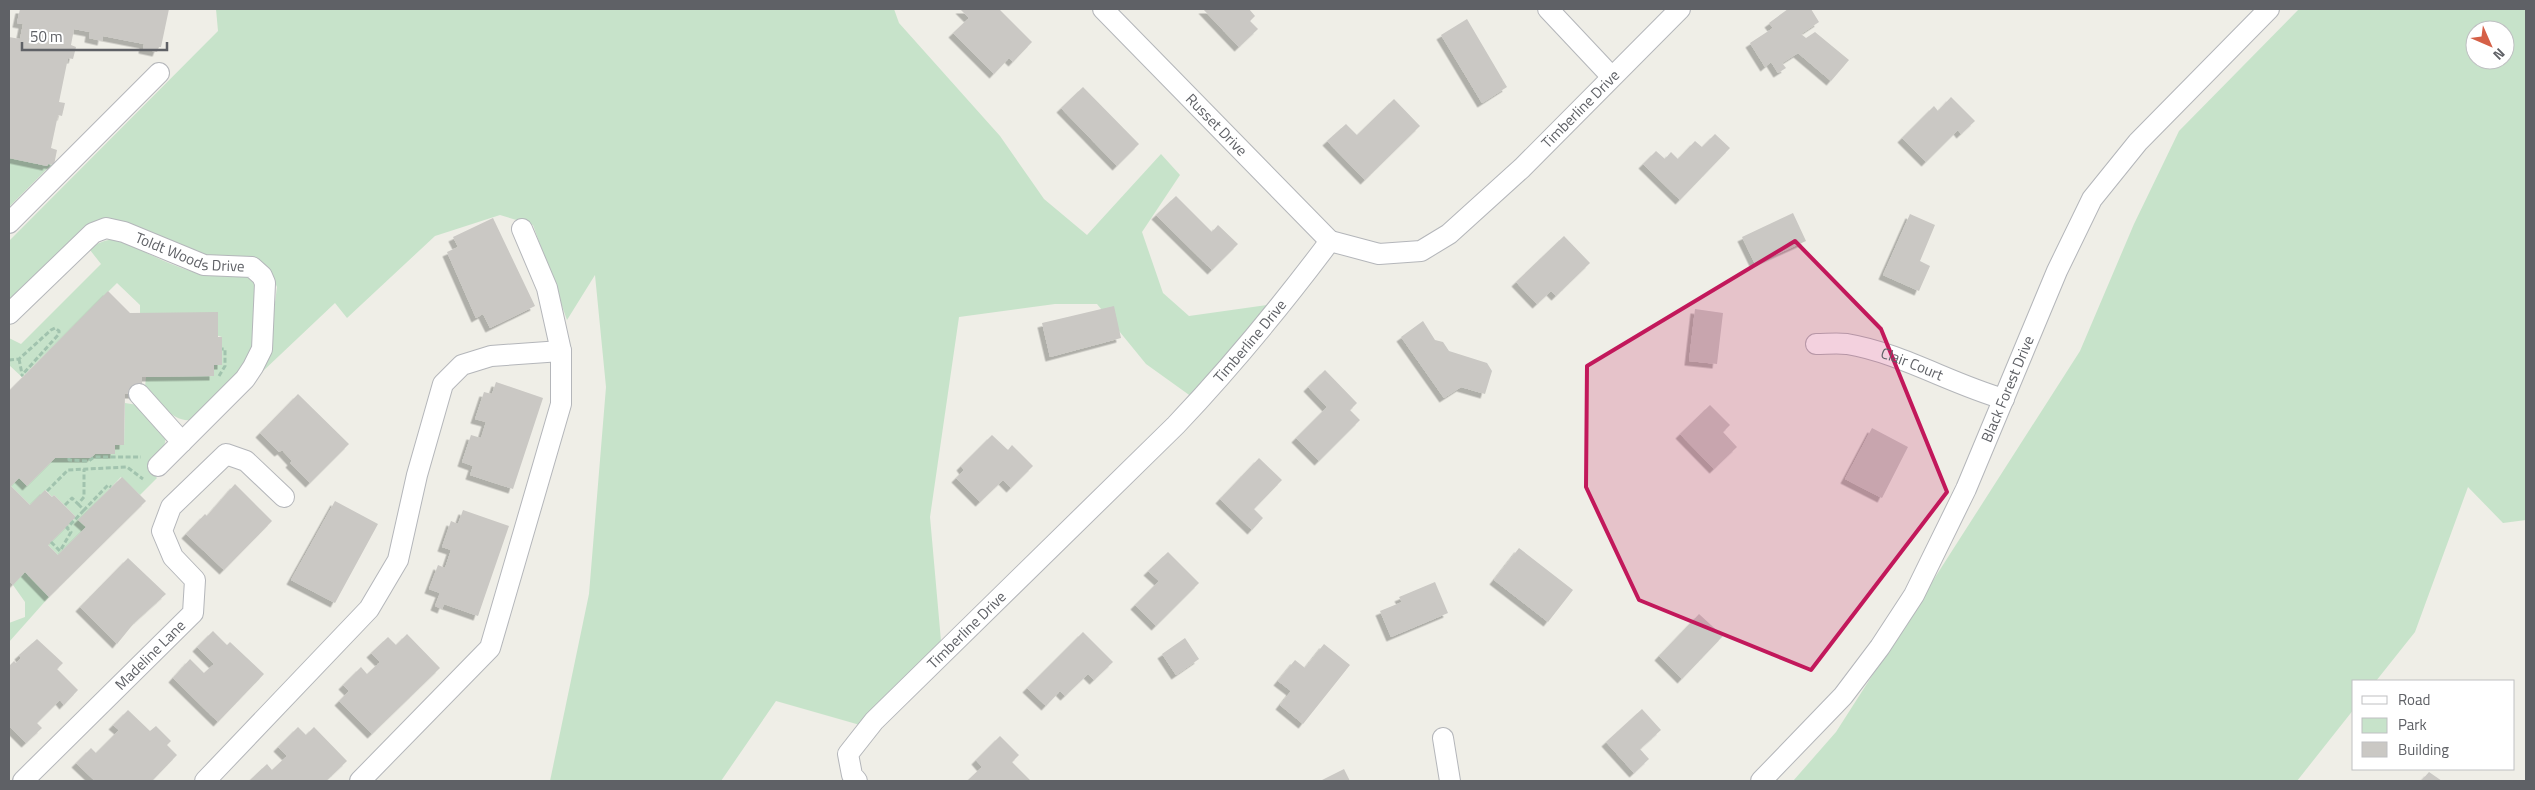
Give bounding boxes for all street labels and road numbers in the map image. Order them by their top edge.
street label: Timberline Drive [1536,64,1625,153]
street label: Russet Drive [1180,88,1253,161]
street label: Toldt Woods Drive [132,226,245,278]
street label: Timberline Drive [1208,294,1292,388]
street label: Black Forest Drive [1975,332,2040,446]
street label: Clair Court [1878,341,1948,387]
street label: Timberline Drive [922,586,1011,674]
street label: Madeline Lane [109,614,191,695]

